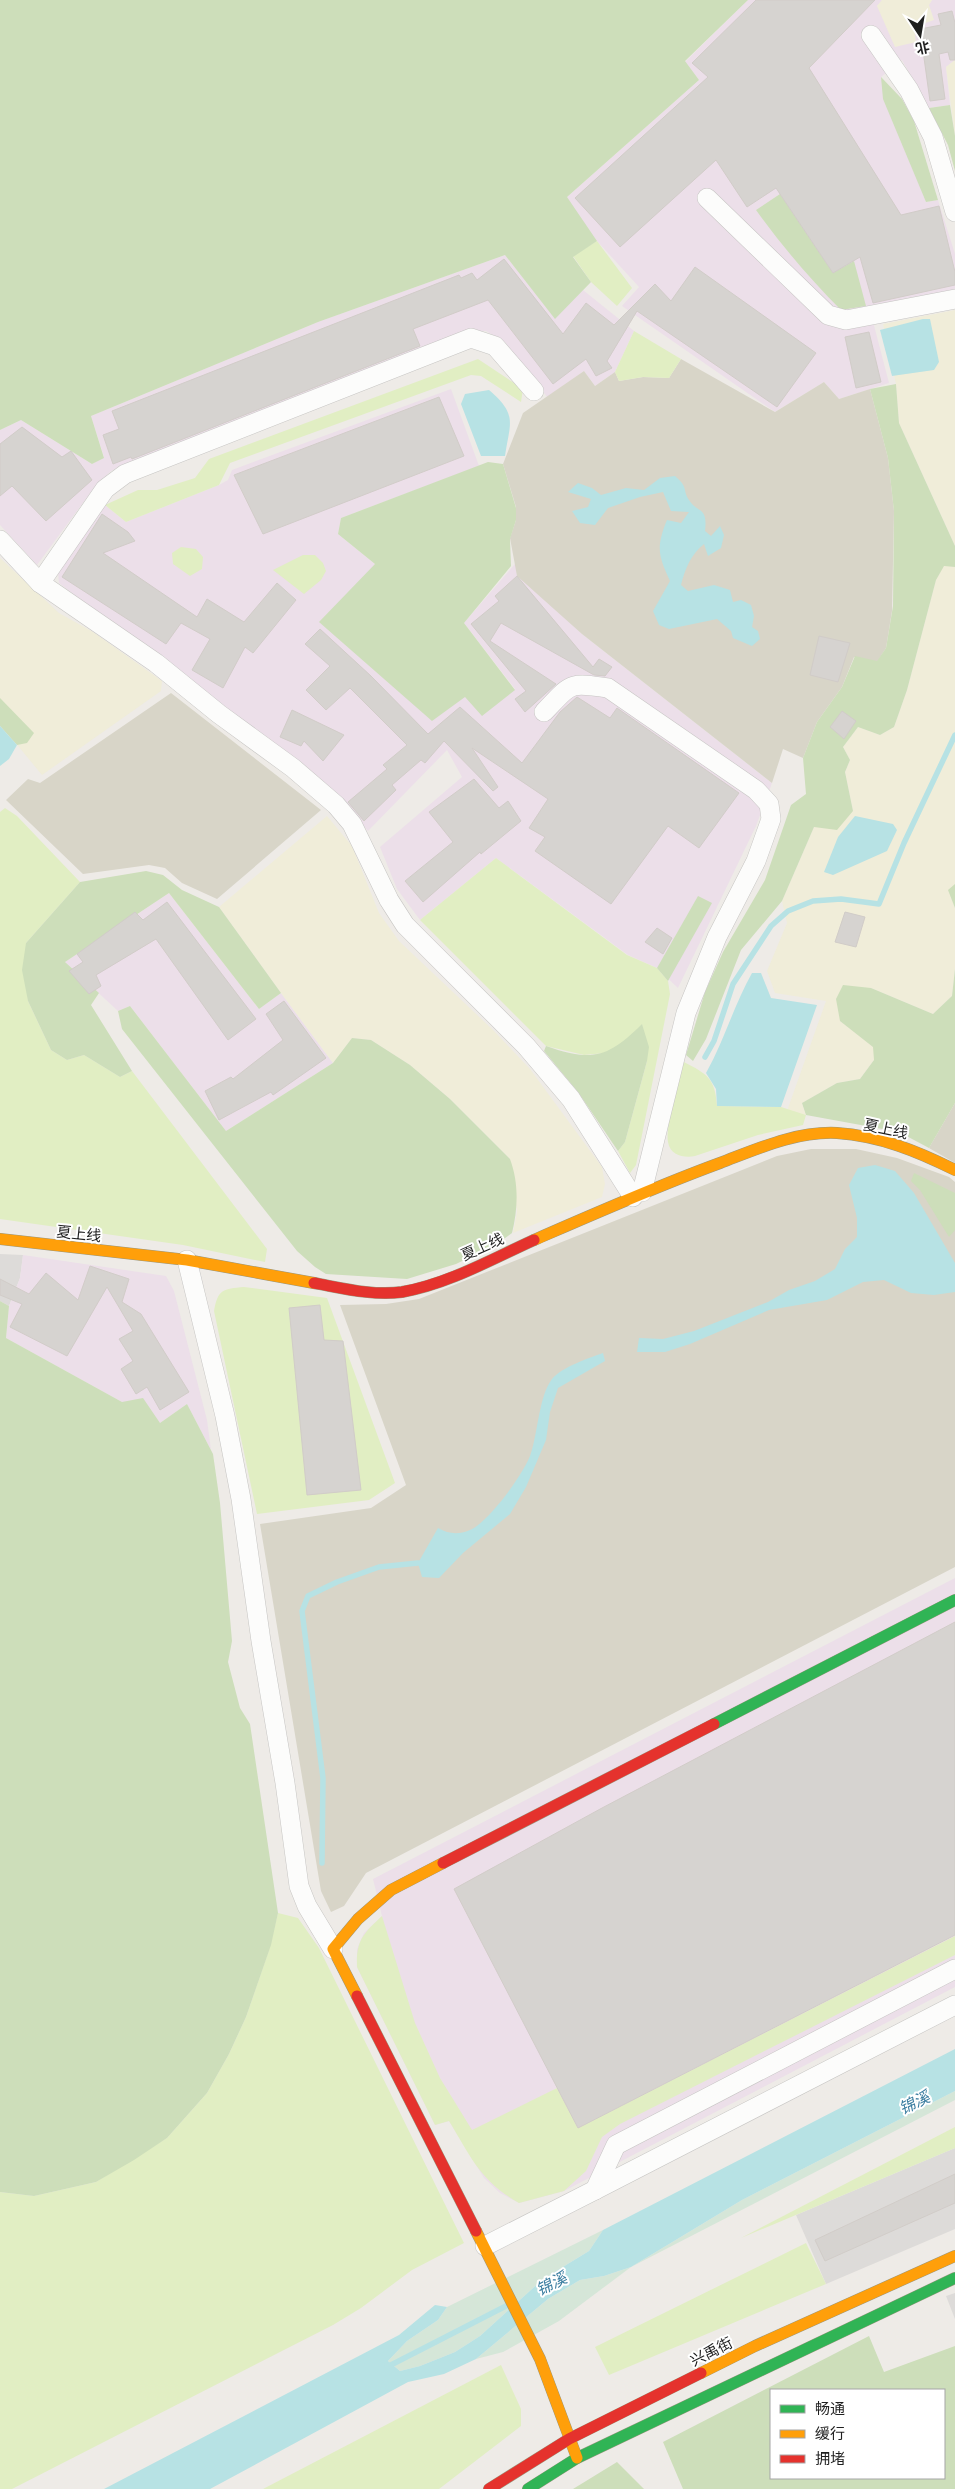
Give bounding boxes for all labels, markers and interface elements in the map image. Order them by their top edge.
north arrow [895,10,945,60]
text: 北 [914,38,931,58]
street label: 夏上线 [862,1115,910,1141]
street label: 夏上线 [56,1222,102,1244]
street label: 夏上线 [458,1229,506,1263]
water label: 锦溪 [895,2086,934,2118]
water label: 锦溪 [532,2266,571,2299]
street label: 兴禹街 [687,2333,735,2369]
legend [770,2389,945,2479]
text: 畅通 [815,2399,845,2417]
text: 缓行 [815,2424,845,2442]
text: 拥堵 [815,2449,845,2467]

